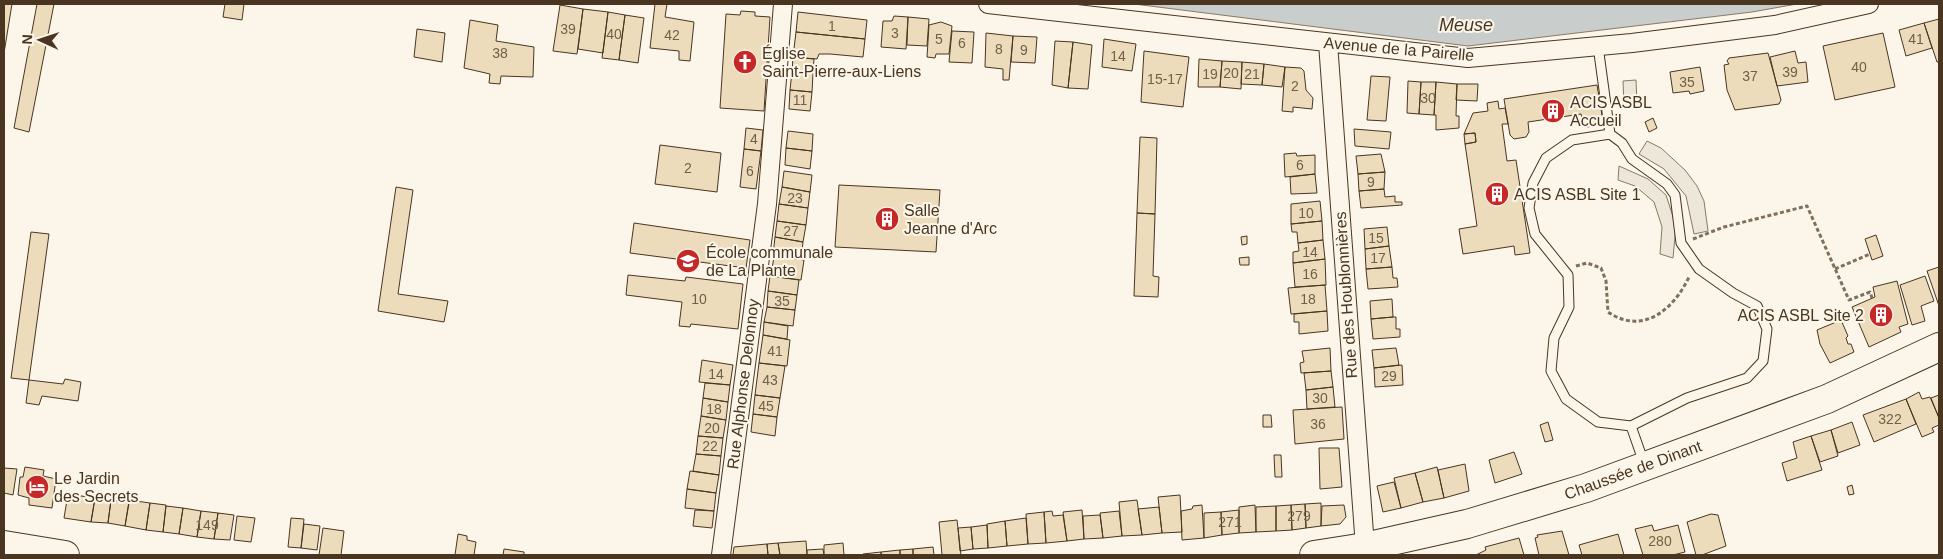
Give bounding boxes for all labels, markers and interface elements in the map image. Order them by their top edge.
north arrow [15,15,65,65]
water label: Meuse [1439,15,1493,35]
house number: 1 [828,18,836,34]
house number: 39 [560,21,576,37]
house number: 3 [891,25,899,41]
house number: 40 [606,26,622,42]
house number: 42 [664,27,680,43]
house number: 5 [935,31,943,47]
house number: 41 [1908,31,1924,47]
text: N [19,34,35,45]
street label: Avenue de la Pairelle [1323,34,1475,64]
house number: 6 [958,35,966,51]
house number: 8 [995,41,1003,57]
house number: 9 [1020,42,1028,58]
place label: Église Saint-Pierre-aux-Liens [762,44,921,80]
house number: 38 [492,45,508,61]
house number: 14 [1110,48,1126,64]
church icon: Église Saint-Pierre-aux-Liens [732,49,758,75]
house number: 40 [1851,59,1867,75]
house number: 39 [1782,64,1798,80]
house number: 20 [1223,65,1239,81]
house number: 19 [1202,66,1218,82]
house number: 21 [1244,66,1260,82]
house number: 37 [1742,68,1758,84]
house number: 15-17 [1147,71,1183,87]
house number: 35 [1679,74,1695,90]
house number: 2 [1291,78,1299,94]
house number: 30 [1420,90,1436,106]
house number: 11 [793,92,807,108]
place label: ACIS ASBL Accueil [1570,94,1652,129]
building icon: ACIS ASBL Accueil [1540,98,1566,124]
house number: 4 [750,131,758,147]
house number: 6 [1296,157,1304,173]
house number: 2 [684,160,692,176]
house number: 6 [746,163,754,179]
house number: 9 [1367,174,1375,190]
building icon: ACIS ASBL Site 1 [1484,181,1510,207]
place label: ACIS ASBL Site 1 [1514,186,1641,203]
house number: 23 [787,190,803,206]
place label: Salle Jeanne d'Arc [904,202,997,237]
house number: 10 [1298,205,1314,221]
building icon: Salle Jeanne d'Arc [874,206,900,232]
street label: Rue des Houblonnières [1332,211,1360,379]
house number: 27 [783,223,799,239]
house number: 15 [1368,230,1384,246]
place label: École communale de La Plante [706,243,833,279]
house number: 14 [1302,244,1318,260]
school or university icon: École communale de La Plante [675,248,701,274]
house number: 17 [1370,250,1386,266]
house number: 16 [1302,266,1318,282]
house number: 10 [691,291,707,307]
house number: 18 [1300,291,1316,307]
house number: 35 [774,293,790,309]
street label: Rue Alphonse Delonnoy [724,298,762,470]
building icon: ACIS ASBL Site 2 [1868,302,1894,328]
place label: ACIS ASBL Site 2 [1737,307,1864,324]
house number: 41 [767,343,783,359]
house number: 14 [708,366,724,382]
house number: 29 [1381,368,1397,384]
house number: 43 [762,372,778,388]
house number: 30 [1312,390,1328,406]
house number: 45 [758,398,774,414]
house number: 18 [706,401,722,417]
house number: 322 [1878,411,1902,427]
house number: 36 [1310,416,1326,432]
house number: 20 [704,420,720,436]
street label: Chaussée de Dinant [1562,437,1705,503]
house number: 22 [702,438,718,454]
place label: Le Jardin des Secrets [54,470,138,505]
hotel icon: Le Jardin des Secrets [24,474,50,500]
house number: 279 [1287,508,1311,524]
house number: 271 [1218,514,1242,530]
house number: 149 [195,517,219,533]
house number: 280 [1648,533,1672,549]

